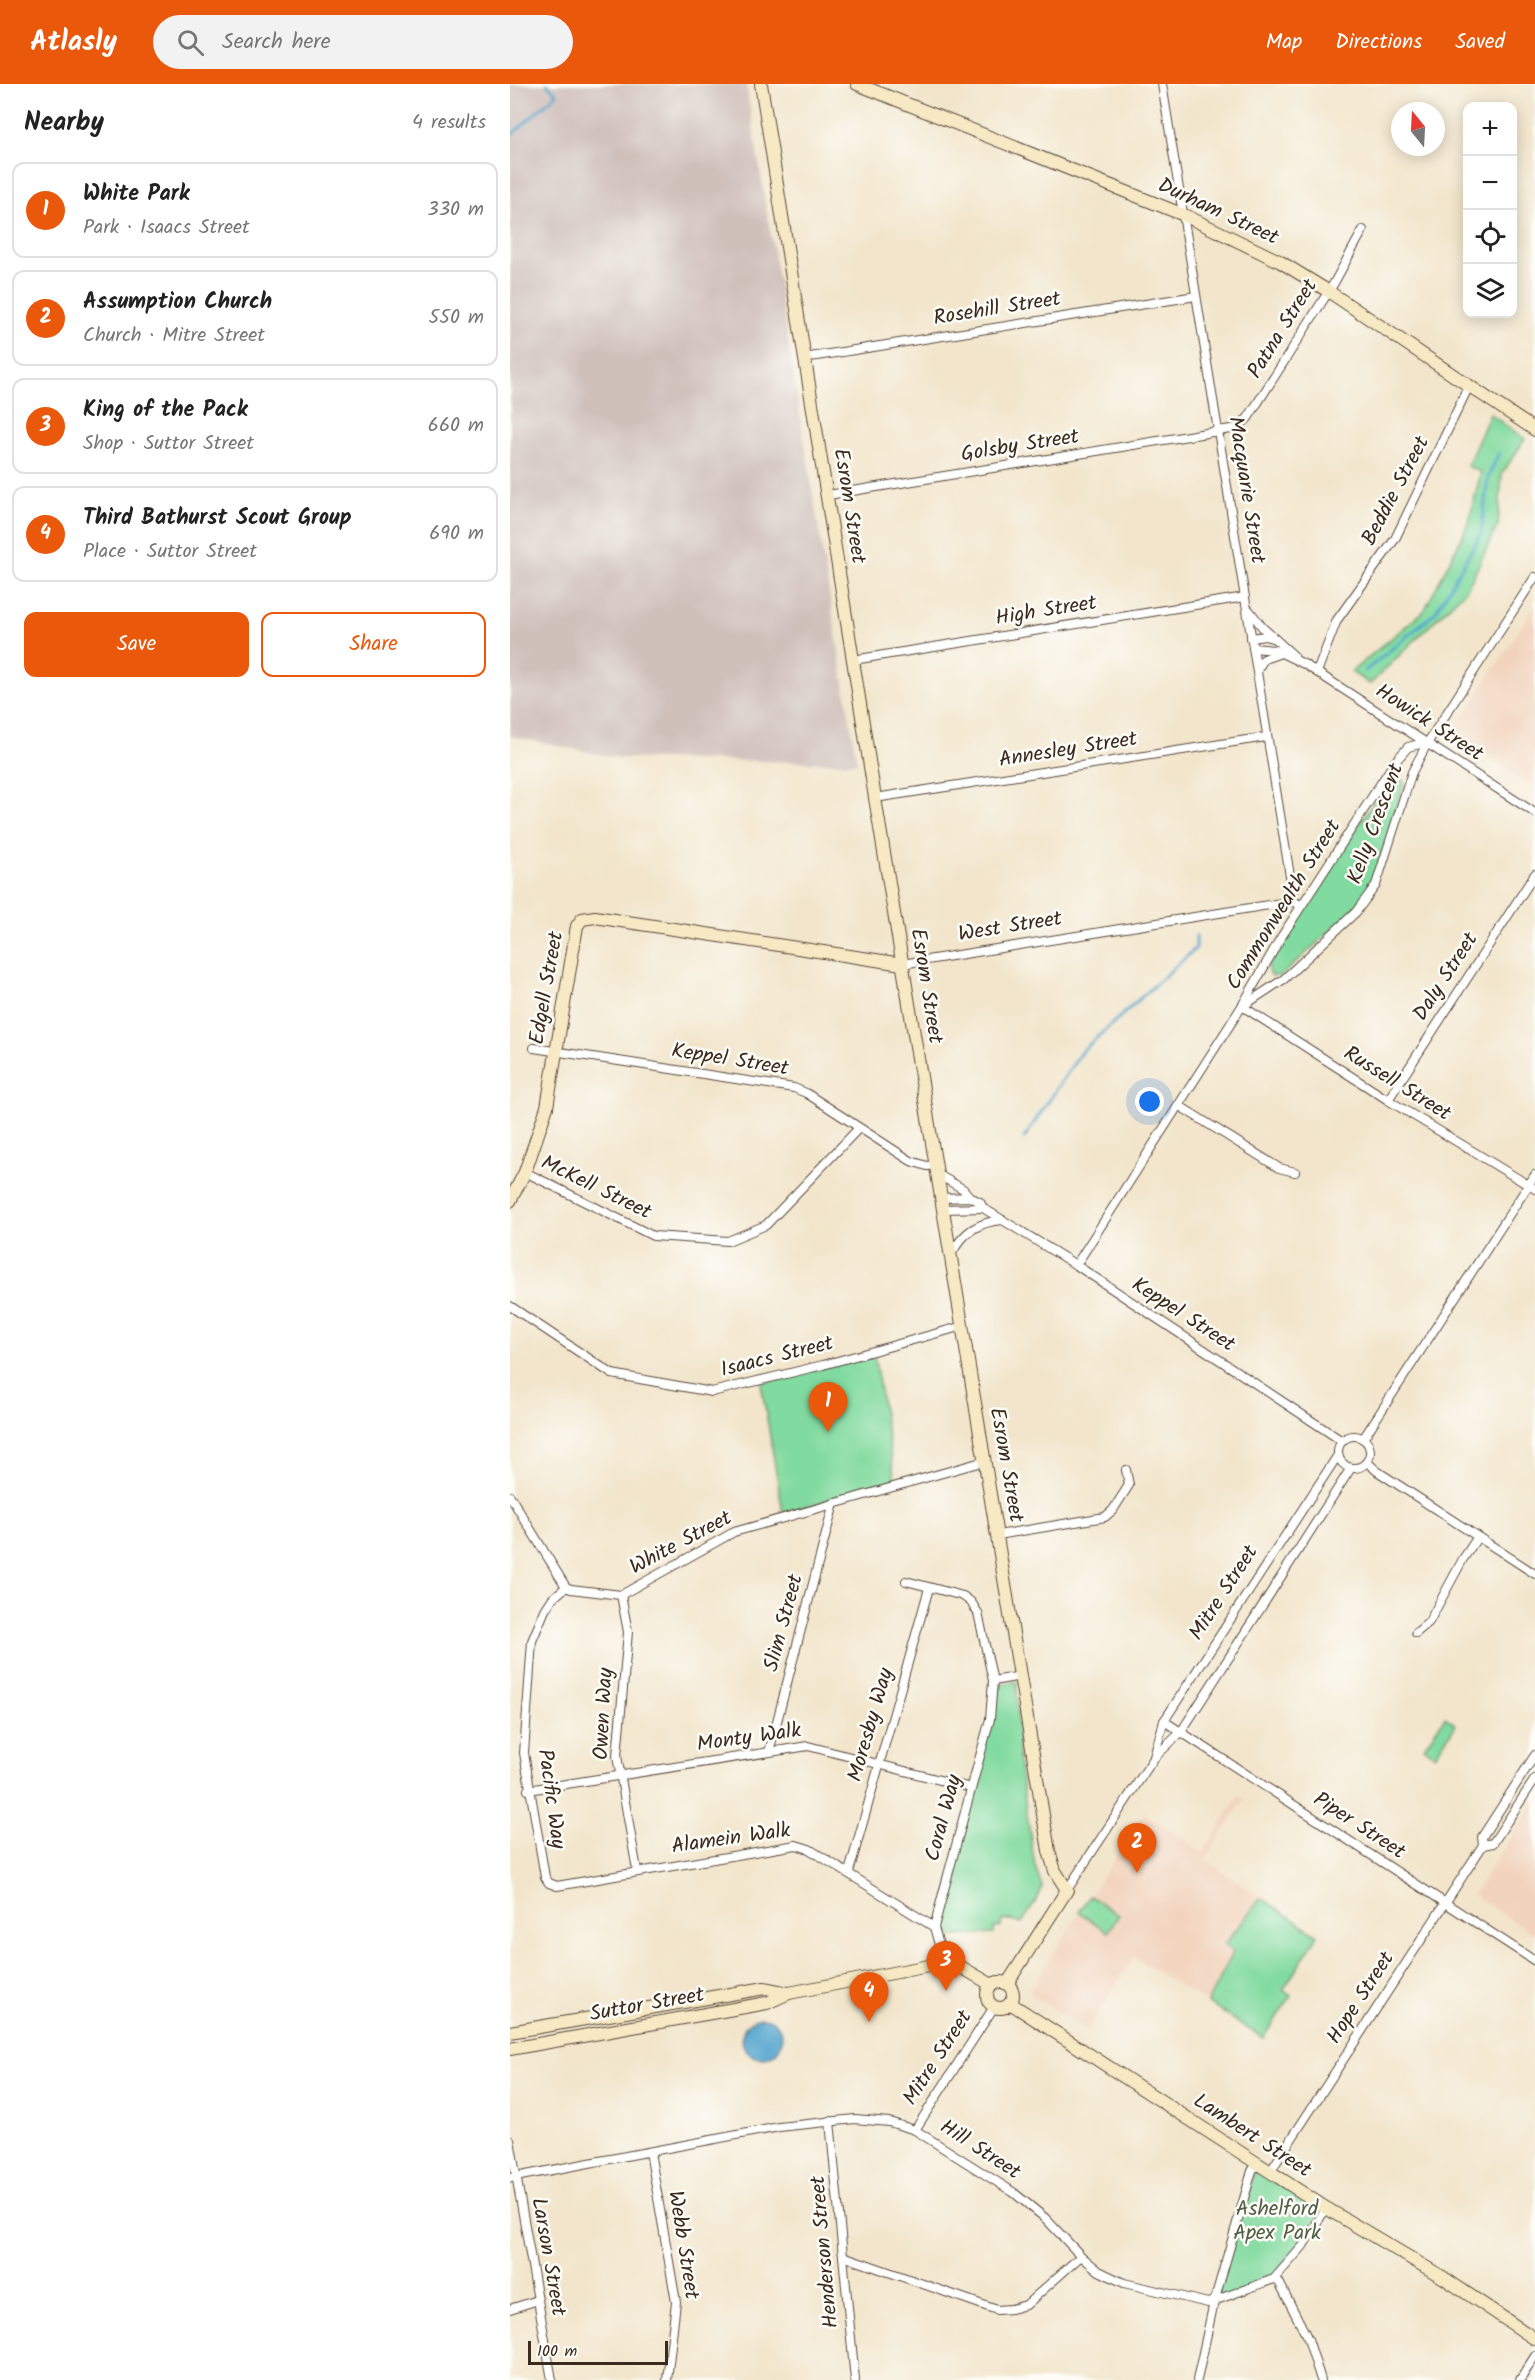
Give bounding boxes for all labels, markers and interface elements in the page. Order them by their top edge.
search box [153,15,573,69]
text: Atlasly [30,20,117,65]
text: Search here [222,25,331,60]
icon: search [174,26,207,59]
text: Map [1266,26,1302,59]
text: Directions [1335,26,1422,59]
text: Saved [1455,26,1505,59]
text: Nearby [24,102,104,144]
north arrow [1391,102,1445,156]
map controls [1463,102,1517,318]
button: + [1463,102,1517,156]
text: 4 results [412,107,486,139]
button: − [1463,156,1517,210]
street label: Durham Street [1152,170,1285,255]
text: White Park [83,177,190,212]
text: 1 [42,194,49,226]
text: 330 m [427,194,484,226]
button: locate [1463,210,1517,264]
text: Park · Isaacs Street [83,212,250,244]
button: layers [1463,264,1517,318]
street label: Patna Street [1239,272,1327,385]
street label: Rosehill Street [931,283,1064,335]
text: Assumption Church [83,285,272,320]
text: 2 [40,302,51,334]
text: 550 m [429,302,484,334]
text: Church · Mitre Street [83,320,265,352]
text: King of the Pack [83,393,248,428]
text: 3 [40,410,51,442]
text: 660 m [428,410,484,442]
street label: Macquarie Street [1218,414,1274,567]
street label: Golsby Street [959,420,1082,472]
text: Shop · Suttor Street [83,428,254,460]
street label: Beddie Street [1353,430,1439,552]
street label: Esrom Street [824,446,875,567]
text: Third Bathurst Scout Group [83,501,352,536]
text: 4 [40,518,51,550]
text: 690 m [429,518,484,550]
text: Place · Suttor Street [83,536,257,568]
street label: High Street [993,587,1100,635]
button: Save [24,612,249,677]
button: Share [261,612,486,677]
street label: Howick Street [1368,676,1491,771]
street label: Annesley Street [996,723,1140,777]
street label: Kelly Crescent [1339,758,1413,889]
street label: Commonwealth Street [1218,812,1350,997]
street label: West Street [956,902,1065,951]
street label: Daly Street [1405,925,1488,1028]
street label: Esrom Street [901,926,952,1047]
street label: Edgell Street [521,928,573,1047]
street label: Keppel Street [669,1034,792,1086]
street label: Russell Street [1337,1038,1458,1131]
your location [1135,1087,1164,1116]
street label: McKell Street [535,1147,658,1229]
street label: Keppel Street [1124,1269,1242,1362]
street label: Isaacs Street [717,1327,838,1387]
pin: 1 [808,1382,848,1432]
street label: Esrom Street [980,1405,1032,1526]
street label: White Street [624,1502,739,1584]
street label: Mitre Street [1181,1538,1268,1647]
street label: Slim Street [755,1570,813,1675]
street label: Moresby Way [839,1664,903,1786]
street label: Owen Way [585,1667,623,1761]
street label: Monty Walk [695,1714,803,1762]
street label: Pacific Way [528,1747,574,1851]
street label: Coral Way [917,1771,971,1865]
street label: Piper Street [1306,1784,1413,1869]
street label: Alamein Walk [669,1814,793,1864]
pin: 2 [1118,1824,1156,1873]
pin: 3 [926,1942,966,1991]
street label: Hope Street [1319,1944,1404,2051]
pin: 4 [850,1972,888,2022]
street label: Suttor Street [587,1979,708,2031]
street label: Mitre Street [895,2003,982,2112]
street label: Lambert Street [1186,2085,1318,2187]
street label: Hill Street [933,2111,1028,2189]
street label: Henderson Street [802,2174,848,2330]
street label: Webb Street [658,2188,708,2303]
park label: Ashelford Apex Park [1233,2193,1321,2250]
street label: Larson Street [521,2195,575,2320]
scale bar [528,2338,668,2366]
text: 100 m [537,2339,577,2364]

